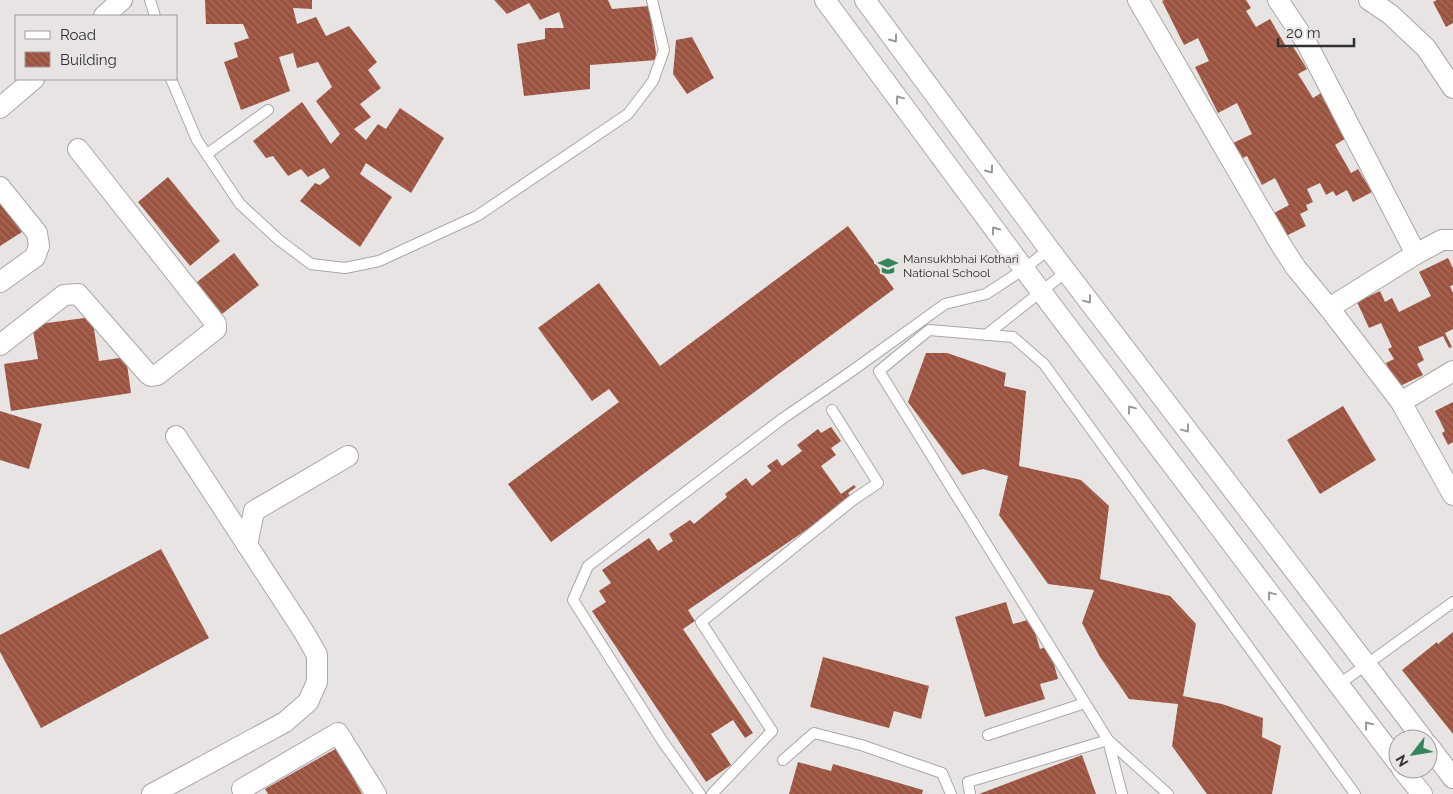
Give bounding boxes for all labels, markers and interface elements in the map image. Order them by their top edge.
legend [15,15,178,80]
scale bar [1278,15,1354,47]
text: 20 m [1286,24,1321,42]
text: Road [60,26,96,44]
one-way arrow [888,33,896,42]
text: Building [60,51,117,69]
one-way arrow [896,96,904,105]
one-way arrow [984,164,993,174]
one-way arrow [992,226,1001,236]
place label: Mansukhbhai Kothari National School [903,252,1019,280]
school or university icon: Mansukhbhai Kothari National School [877,255,899,277]
one-way arrow [1082,294,1091,304]
one-way arrow [1128,406,1136,415]
one-way arrow [1181,423,1189,432]
one-way arrow [1268,592,1276,601]
one-way arrow [1366,722,1374,731]
north arrow [1388,729,1438,779]
text: N [1392,752,1411,769]

